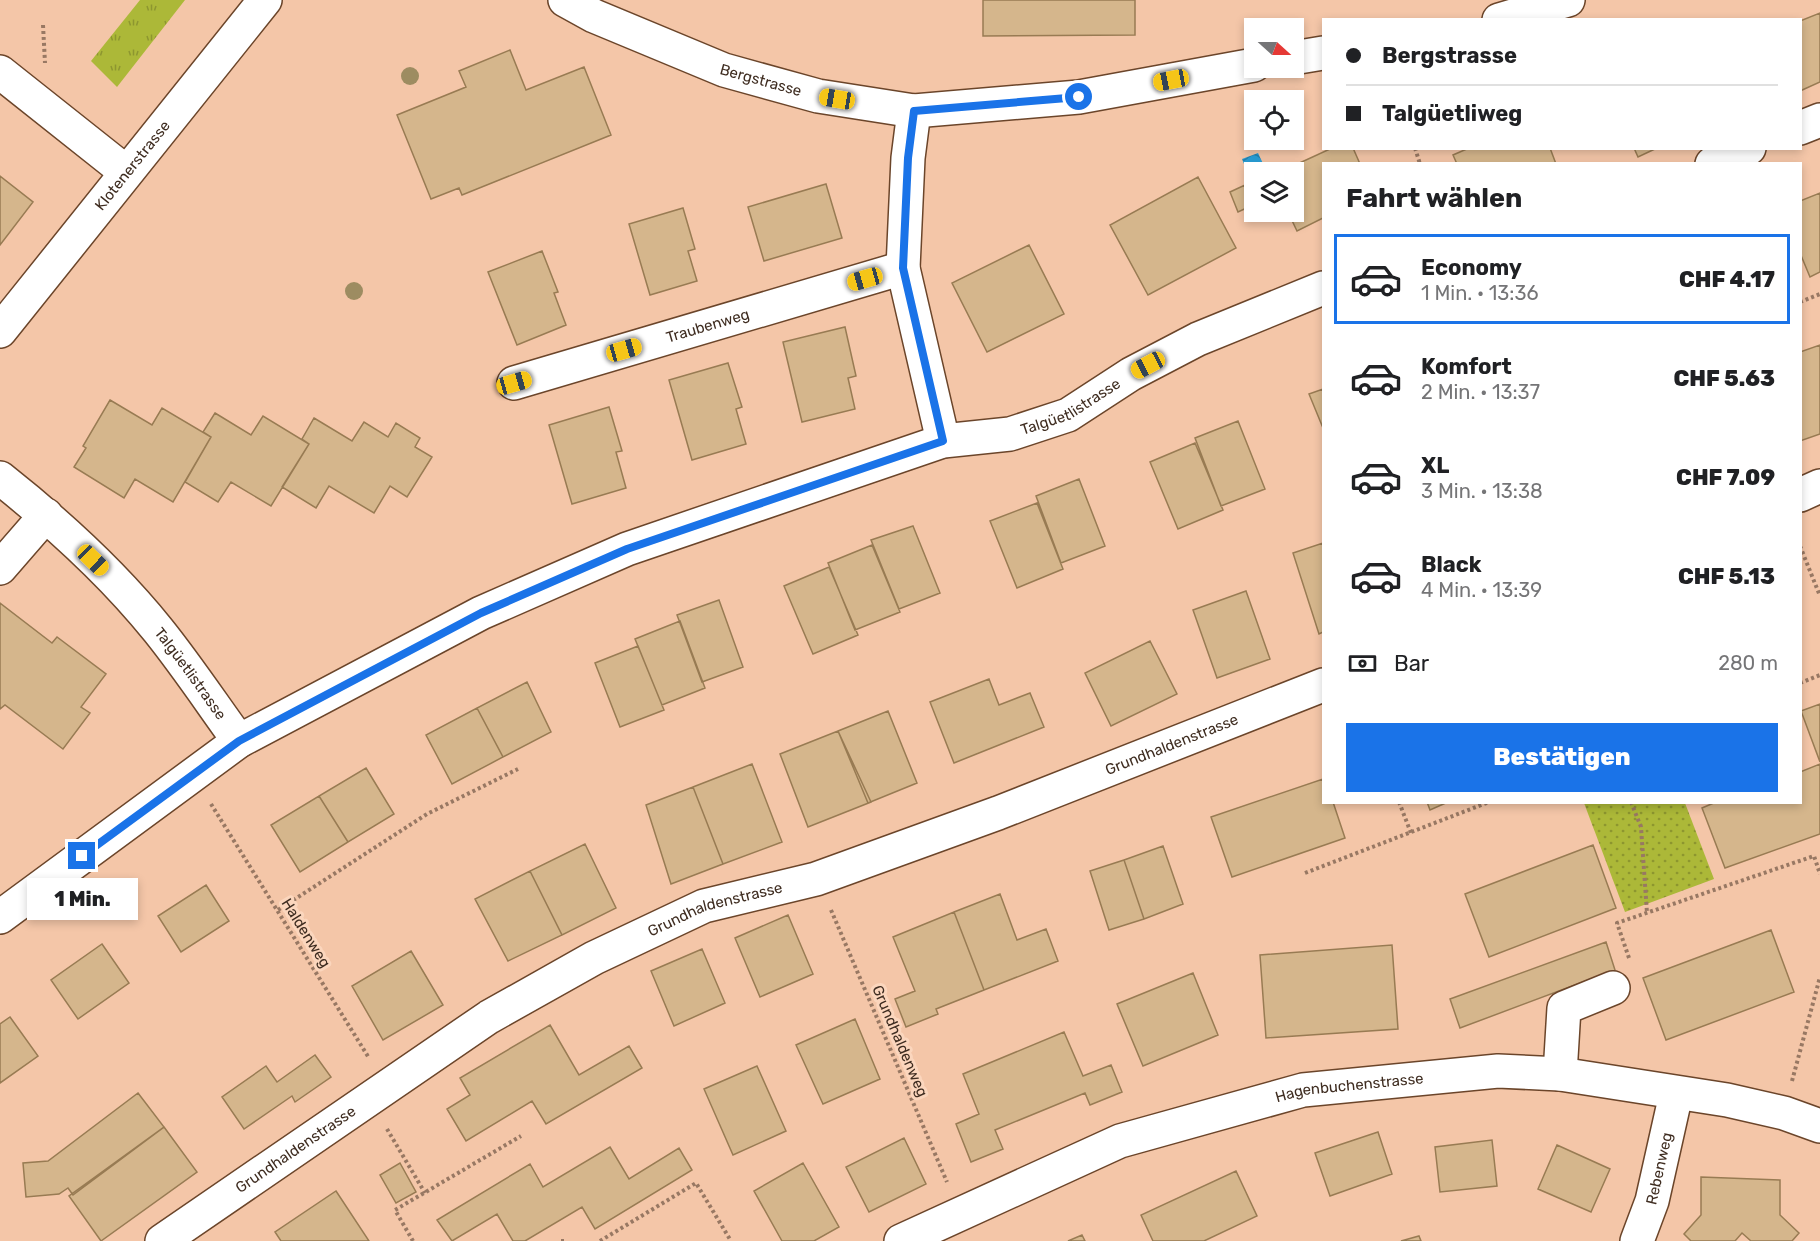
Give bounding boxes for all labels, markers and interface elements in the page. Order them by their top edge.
north arrow [1244,18,1304,78]
map controls [1244,18,1304,222]
text: Bergstrasse [1382,42,1517,69]
street label: Bergstrasse [718,60,804,100]
car [1152,68,1190,92]
route start [1065,83,1092,110]
car [818,87,856,111]
button: locate [1244,90,1304,150]
text: Talgüetliweg [1382,100,1522,127]
street label: Klotenerstrasse [91,117,174,214]
button: layers [1244,162,1304,222]
text: Fahrt wählen [1346,182,1522,214]
icon: car [1349,252,1403,306]
text: Economy [1421,254,1522,281]
car [845,265,885,293]
text: CHF 4.17 [1679,266,1775,293]
text: 1 Min. · 13:36 [1421,281,1539,305]
street label: Traubenweg [664,305,751,347]
car [604,336,644,364]
car [1128,349,1168,381]
icon: car [1349,351,1403,405]
text: Komfort [1421,353,1512,380]
text: CHF 5.63 [1674,365,1775,392]
car [494,369,534,397]
street label: Talgüetlistrasse [1018,374,1124,439]
text: 2 Min. · 13:37 [1421,380,1540,404]
icon: car [1349,450,1403,504]
text: XL [1421,452,1449,479]
text: CHF 7.09 [1676,464,1775,491]
text: 3 Min. · 13:38 [1421,479,1543,503]
car [74,541,112,579]
icon: car [1349,549,1403,603]
text: Black [1421,551,1482,578]
text: CHF 5.13 [1678,563,1775,590]
text: 4 Min. · 13:39 [1421,578,1542,602]
street label: Talgüetlistrasse [151,624,230,723]
icon: cash [1346,647,1379,680]
text: Bar [1394,650,1429,677]
text: 280 m [1718,651,1778,675]
street label: Grundhaldenstrasse [1103,710,1241,779]
button: Bestätigen [1346,723,1778,792]
route end [68,842,95,869]
callout: 1 Min. [26,877,138,919]
street label: Grundhaldenstrasse [645,878,784,940]
text: 1 Min. [54,887,111,911]
street label: Haldenweg [278,895,334,971]
street label: Grundhaldenweg [868,982,932,1100]
street label: Hagenbuchenstrasse [1273,1069,1424,1106]
street label: Grundhaldenstrasse [232,1102,359,1197]
street label: Rebenweg [1642,1131,1676,1206]

